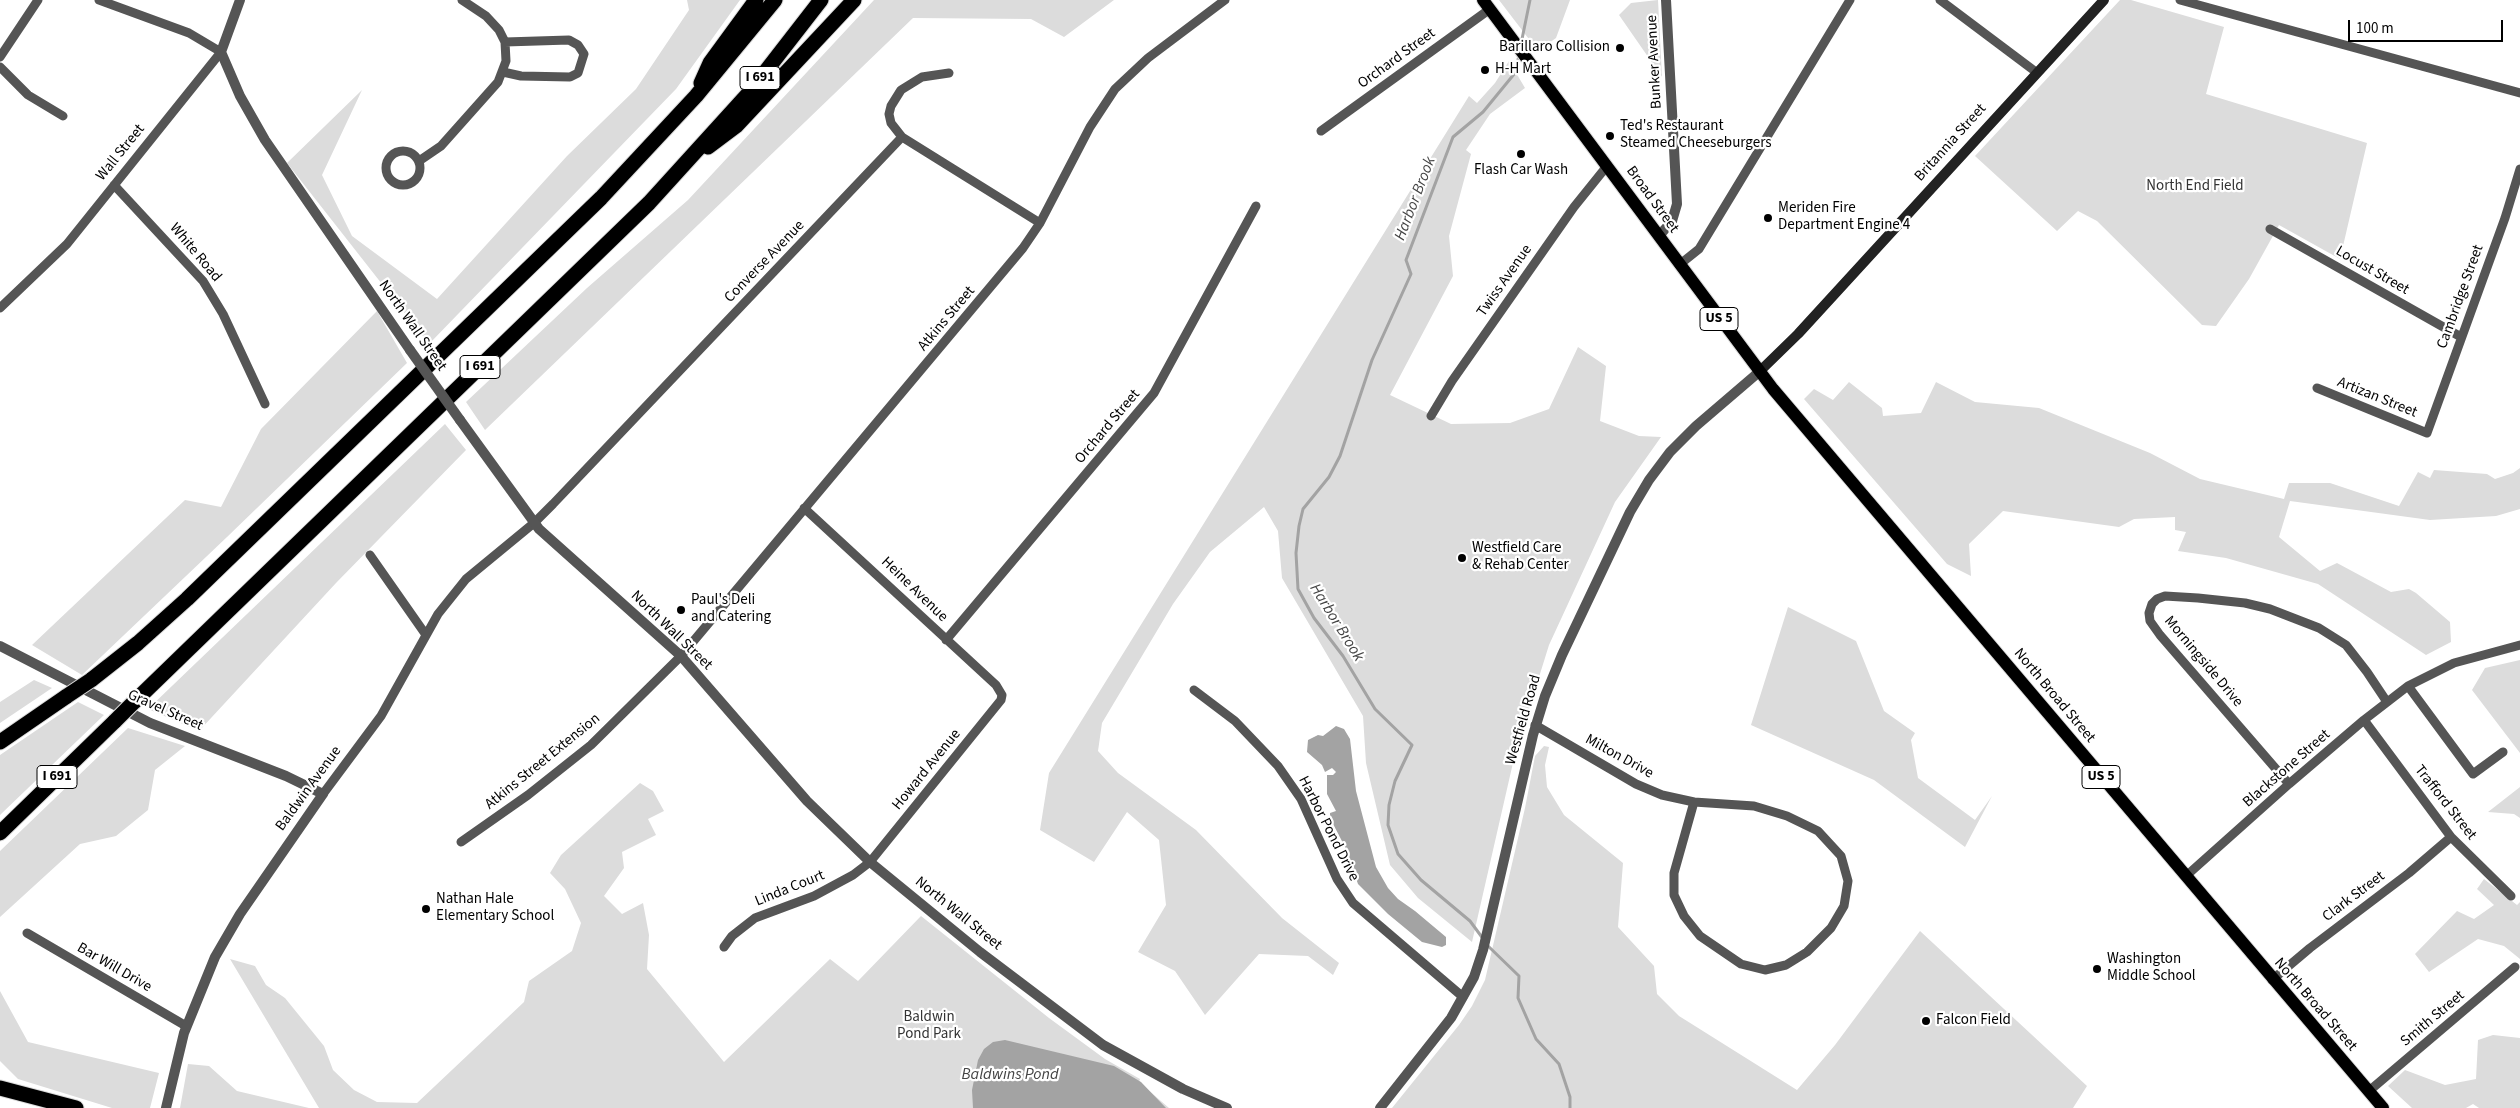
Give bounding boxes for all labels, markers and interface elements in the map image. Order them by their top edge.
scale bar [2350,10,2505,42]
street label: Bunker Avenue [1644,14,1666,110]
text: 100 m [2356,18,2394,39]
street label: Orchard Street [1355,25,1439,93]
place label: Barillaro Collision [1499,39,1610,57]
marker: Barillaro Collision [1614,42,1626,54]
place label: H-H Mart [1495,61,1551,79]
marker: H-H Mart [1479,64,1491,76]
road number: I 691 [740,66,780,90]
street label: Britannia Street [1911,100,1991,186]
place label: Ted's Restaurant Steamed Cheeseburgers [1620,118,1772,153]
street label: Wall Street [93,121,149,185]
marker: Ted's Restaurant Steamed Cheeseburgers [1604,130,1616,142]
marker: Flash Car Wash [1515,148,1527,160]
water label: Harbor Brook [1391,154,1441,244]
place label: Flash Car Wash [1474,162,1568,180]
street label: Broad Street [1622,163,1682,237]
park label: North End Field [2146,178,2244,196]
place label: Meriden Fire Department Engine 4 [1778,200,1910,235]
marker: Meriden Fire Department Engine 4 [1762,212,1774,224]
street label: Converse Avenue [721,217,809,307]
street label: White Road [165,220,225,286]
street label: Twiss Avenue [1474,242,1536,320]
street label: Cambridge Street [2434,242,2488,352]
street label: Locust Street [2332,243,2412,299]
street label: North Wall Street [374,277,450,375]
street label: Atkins Street [915,283,979,355]
road number: US 5 [1700,308,1738,330]
road number: I 691 [460,356,500,378]
street label: Artizan Street [2334,374,2420,422]
street label: Orchard Street [1072,386,1144,468]
place label: Westfield Care & Rehab Center [1472,540,1569,575]
marker: Westfield Care & Rehab Center [1456,552,1468,564]
street label: Heine Avenue [877,554,951,626]
water label: Harbor Brook [1305,581,1367,665]
street label: North Wall Street [626,587,716,675]
place label: Paul's Deli and Catering [691,592,771,627]
marker: Paul's Deli and Catering [675,604,687,616]
street label: Morningside Drive [2160,613,2246,711]
street label: North Broad Street [2009,645,2099,747]
street label: Westfield Road [1503,673,1545,767]
street label: Gravel Street [125,686,205,736]
street label: Atkins Street Extension [482,710,604,814]
street label: Howard Avenue [889,726,965,814]
street label: Blackstone Street [2240,726,2334,812]
street label: Milton Drive [1582,731,1656,783]
street label: Baldwin Avenue [272,743,346,835]
street label: Trafford Street [2410,762,2480,844]
road number: I 691 [37,766,77,789]
road number: US 5 [2082,766,2120,789]
street label: Harbor Pond Drive [1294,773,1362,885]
street label: Linda Court [753,867,827,911]
street label: Clark Street [2319,868,2389,926]
street label: North Wall Street [911,873,1005,955]
place label: Nathan Hale Elementary School [436,891,554,926]
marker: Nathan Hale Elementary School [420,903,432,915]
street label: Bar Will Drive [73,939,155,997]
place label: Washington Middle School [2107,951,2196,986]
street label: North Broad Street [2270,955,2360,1055]
marker: Washington Middle School [2091,963,2103,975]
street label: Smith Street [2397,987,2469,1051]
park label: Baldwin Pond Park [897,1009,961,1044]
place label: Falcon Field [1936,1012,2011,1030]
marker: Falcon Field [1920,1015,1932,1027]
water label: Baldwins Pond [961,1065,1059,1085]

